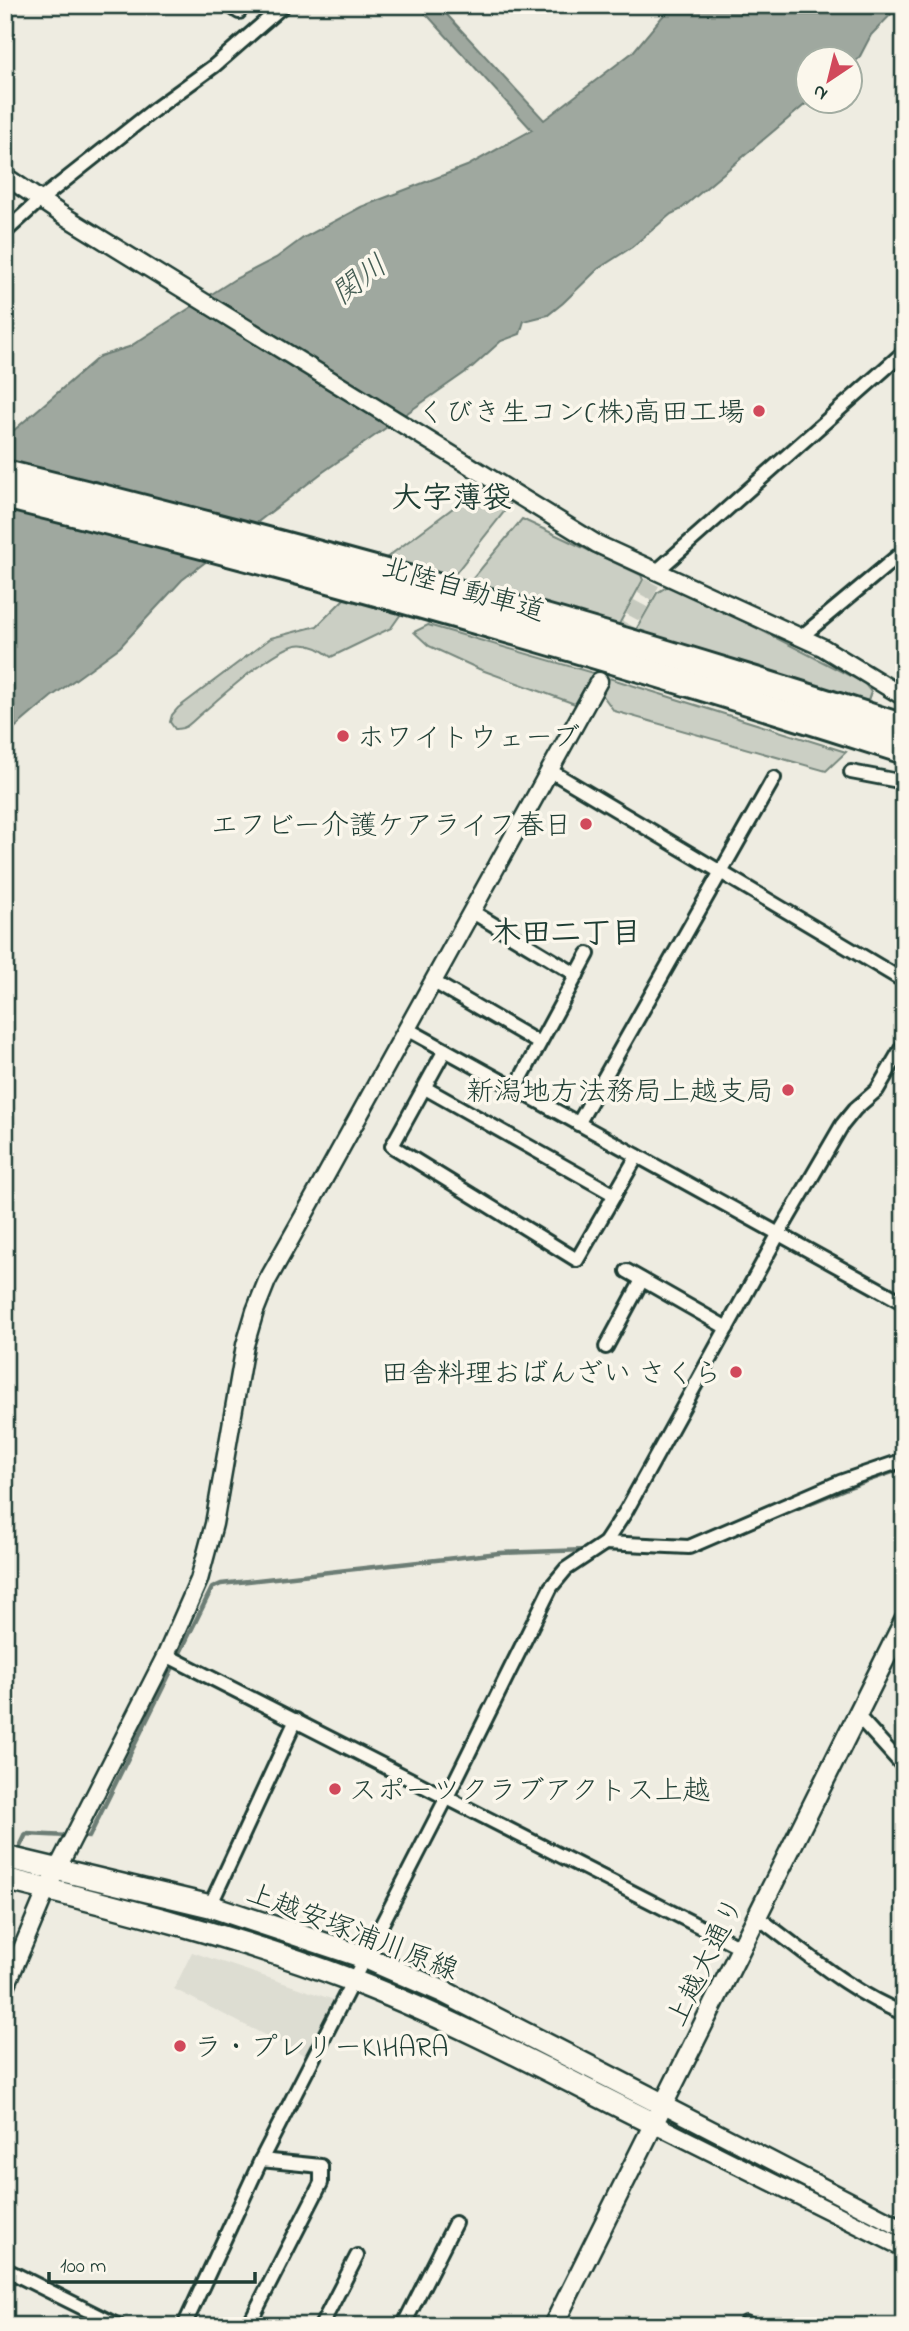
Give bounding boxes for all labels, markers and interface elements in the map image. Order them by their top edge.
north arrow [794,46,864,116]
text: N [808,77,834,107]
water label: 関川 [324,246,398,317]
place label: くびき生コン(株)高田工場 [417,394,745,435]
marker: くびき生コン(株)高田工場 [751,403,767,419]
district label: 大字薄袋 [392,478,512,522]
street label: 北陸自動車道 [377,549,549,634]
place label: ホワイトウェーブ [357,719,580,760]
marker: ホワイトウェーブ [335,728,351,744]
place label: エフビー介護ケアライフ春日 [211,807,572,848]
marker: エフビー介護ケアライフ春日 [578,816,594,832]
district label: 木田二丁目 [491,913,641,957]
place label: 新潟地方法務局上越支局 [466,1073,774,1114]
marker: 新潟地方法務局上越支局 [780,1082,796,1098]
place label: 田舎料理おばんざい さくら [381,1355,722,1396]
marker: 田舎料理おばんざい さくら [728,1364,744,1380]
place label: スポーツクラブアクトス上越 [349,1772,711,1813]
marker: スポーツクラブアクトス上越 [327,1781,343,1797]
street label: 上越安塚浦川原線 [240,1874,464,1993]
street label: 上越大通り [658,1891,756,2034]
place label: ラ・プレリーKIHARA [194,2029,448,2070]
marker: ラ・プレリーKIHARA [172,2038,188,2054]
scale bar [49,2240,256,2284]
text: 100 m [60,2252,106,2282]

